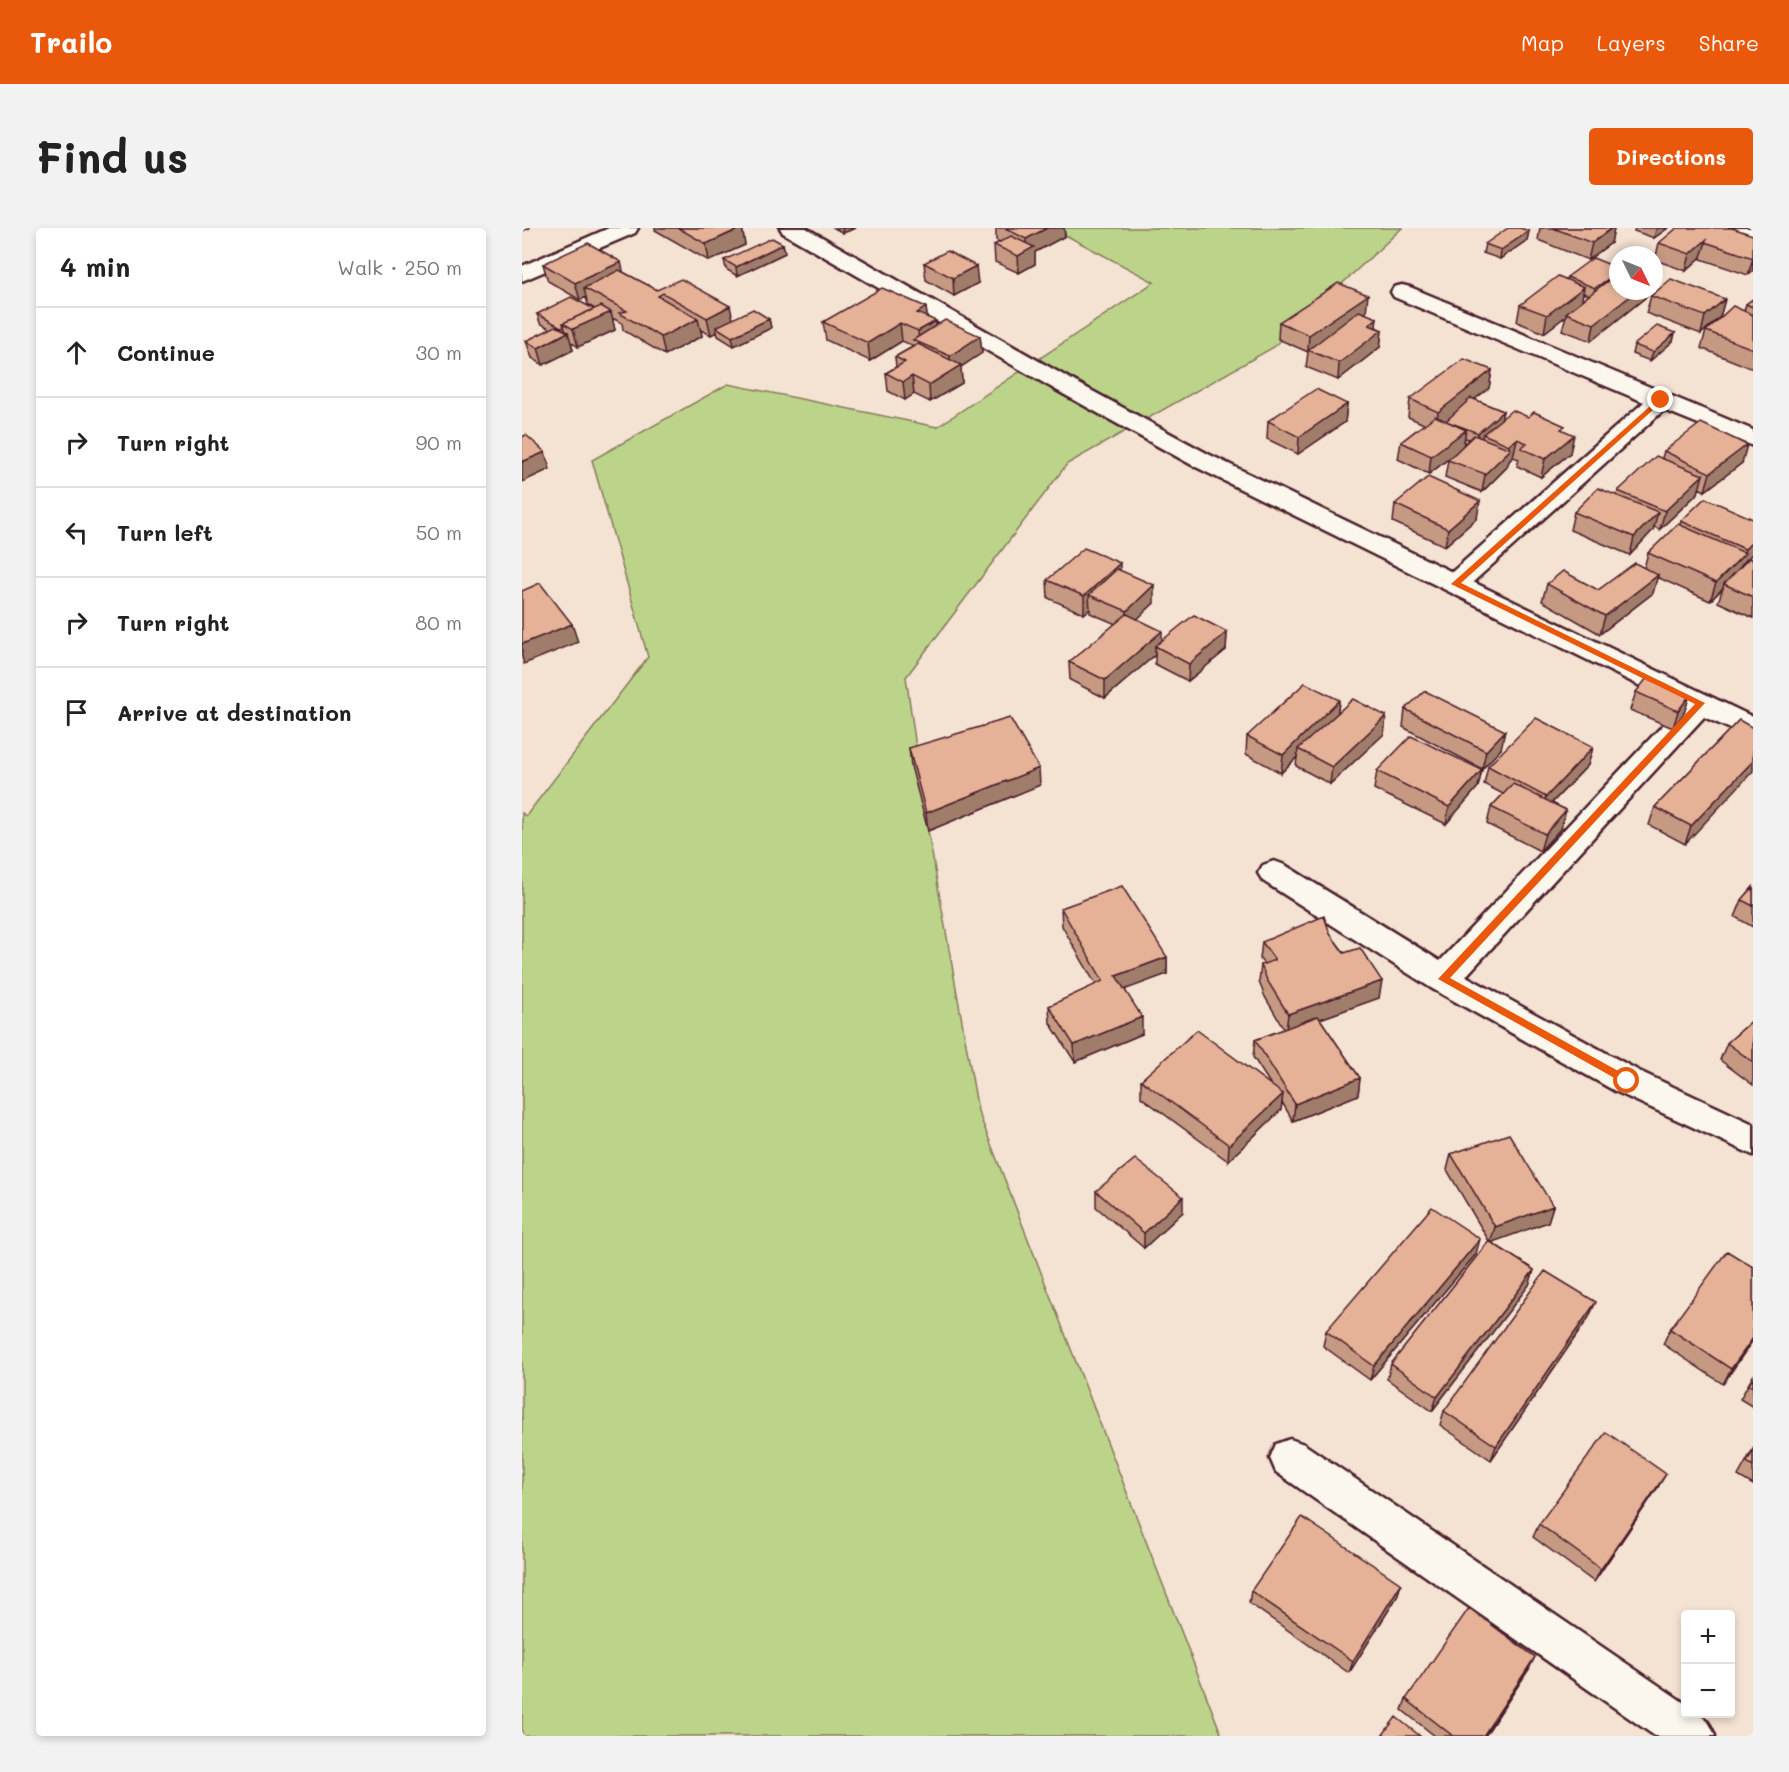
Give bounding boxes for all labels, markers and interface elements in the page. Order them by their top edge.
text: Trailo [30,24,112,60]
text: Map [1521,29,1564,56]
text: Layers [1597,29,1666,56]
text: Share [1699,29,1759,56]
button: Directions [1589,128,1753,185]
text: Find us [36,129,188,184]
north arrow [1609,246,1663,300]
text: 4 min [60,250,130,284]
text: Walk · 250 m [337,254,462,280]
icon: ahead [60,336,93,369]
text: Continue [117,338,215,367]
text: 30 m [416,339,462,365]
route end [1647,386,1673,412]
icon: right [60,426,93,459]
text: Turn right [117,428,229,457]
text: 90 m [416,429,462,455]
icon: left [60,516,93,549]
text: Turn left [117,518,213,547]
text: 50 m [416,519,462,545]
icon: right [60,606,93,639]
text: Turn right [117,608,229,637]
text: 80 m [415,609,462,635]
icon: arrive [60,696,93,729]
text: Arrive at destination [117,698,352,727]
route start [1613,1067,1639,1093]
map controls [1681,1610,1735,1718]
button: + [1681,1610,1735,1664]
button: − [1681,1664,1735,1718]

